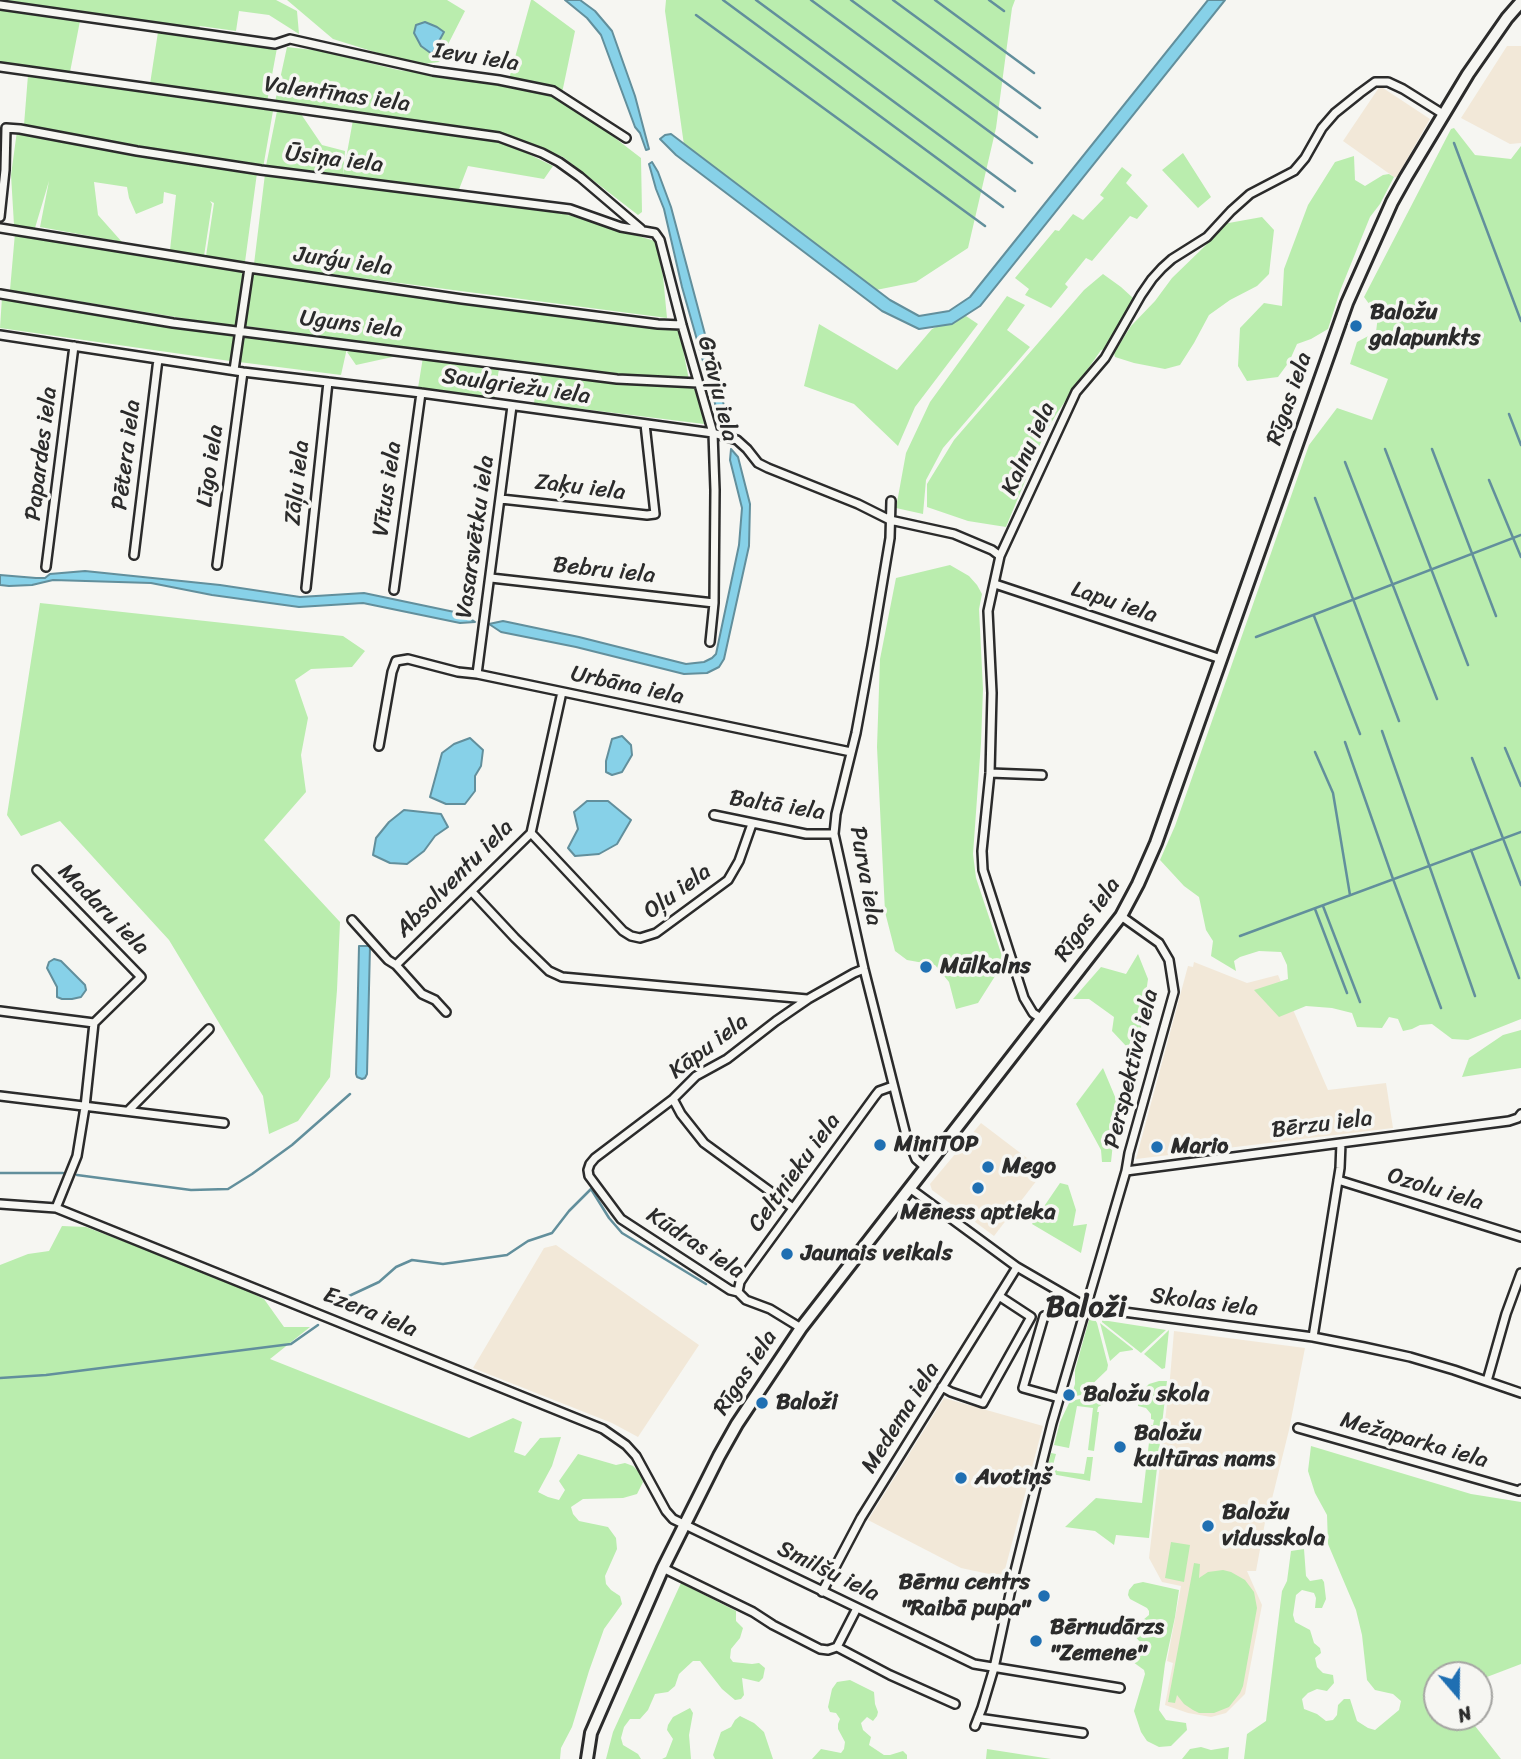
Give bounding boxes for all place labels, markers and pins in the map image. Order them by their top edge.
place label: Baložu galapunkts [1370,299,1480,353]
marker: Baložu galapunkts [1348,318,1364,334]
place label: Mūlkalns [940,953,1031,981]
marker: Mūlkalns [918,959,934,975]
place label: MiniTOP [894,1131,978,1159]
place label: Mario [1171,1133,1228,1161]
marker: MiniTOP [872,1137,888,1153]
marker: Mario [1149,1139,1165,1155]
place label: Mego [1002,1153,1056,1181]
marker: Mego [980,1159,996,1175]
marker: Mēness aptieka [970,1180,986,1196]
place label: Mēness aptieka [900,1199,1056,1227]
place label: Jaunais veikals [801,1240,952,1268]
marker: Jaunais veikals [779,1246,795,1262]
place label: Baložu skola [1083,1381,1209,1409]
marker: Baložu skola [1061,1387,1077,1403]
place label: Baloži [776,1389,838,1417]
marker: Baloži [754,1395,770,1411]
place label: Baložu kultūras nams [1134,1420,1275,1474]
marker: Baložu kultūras nams [1112,1439,1128,1455]
place label: Avotiņš [975,1464,1052,1492]
marker: Avotiņš [953,1470,969,1486]
place label: Baložu vidusskola [1222,1499,1325,1553]
marker: Baložu vidusskola [1200,1518,1216,1534]
place label: Bērnu centrs "Raibā pupa" [899,1569,1030,1623]
marker: Bērnu centrs "Raibā pupa" [1036,1588,1052,1604]
place label: Bērnudārzs "Zemene" [1050,1614,1164,1668]
marker: Bērnudārzs "Zemene" [1028,1633,1044,1649]

